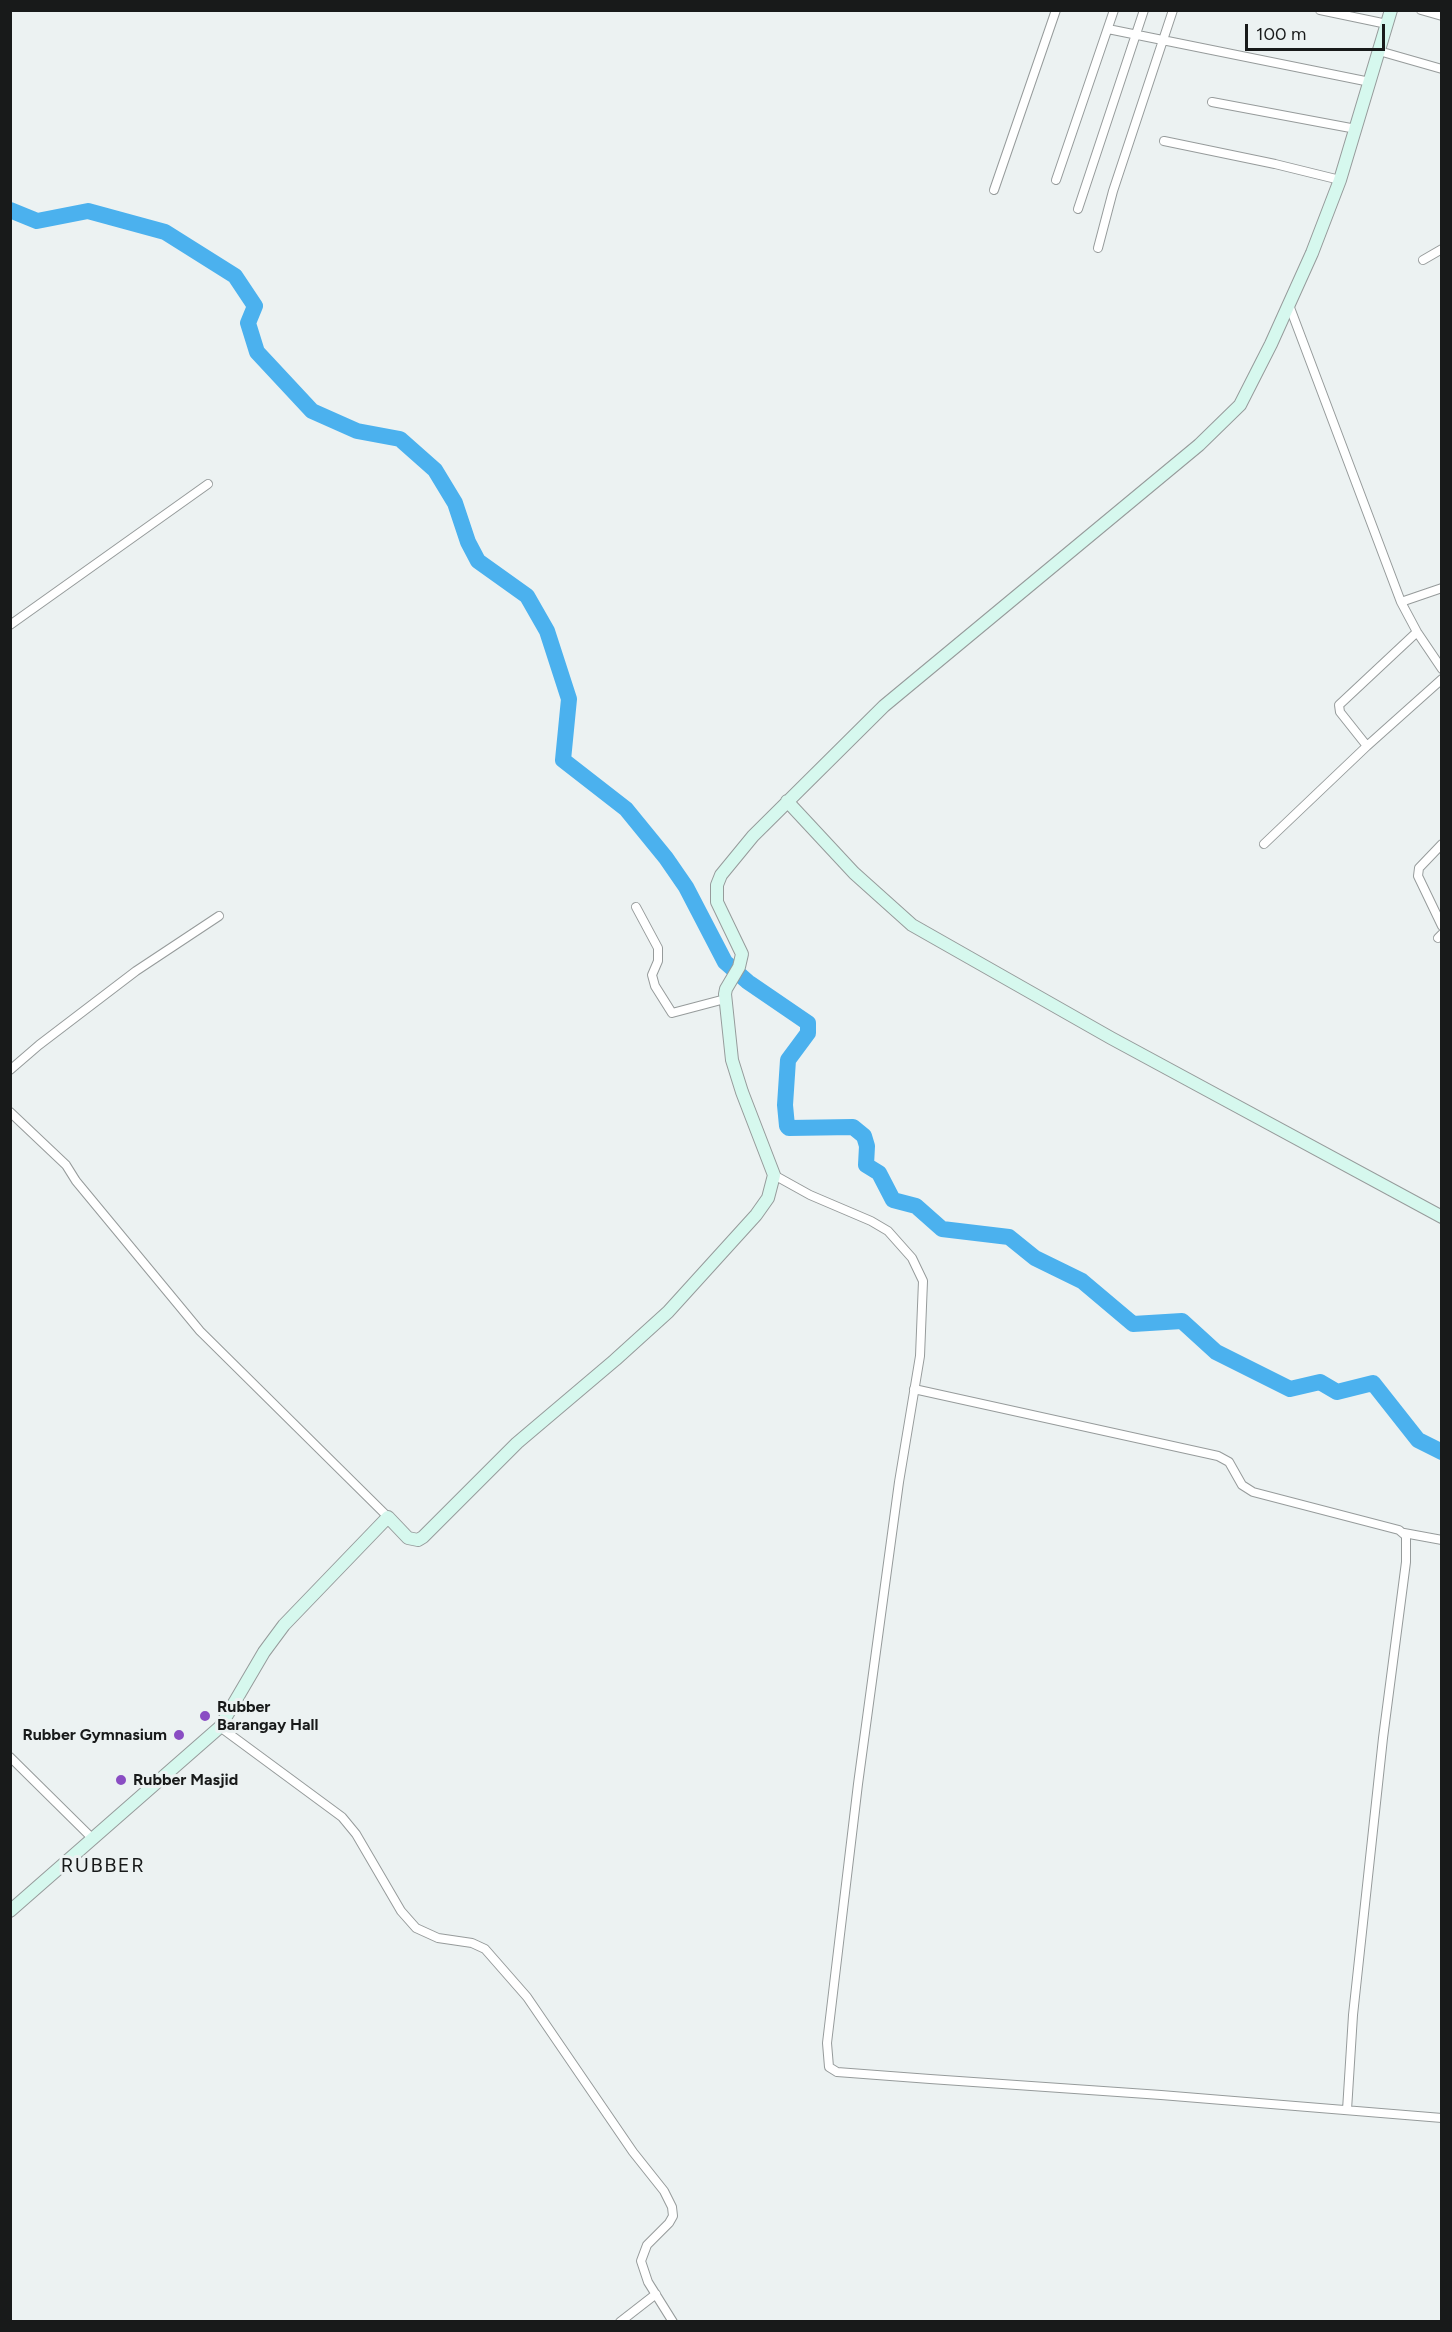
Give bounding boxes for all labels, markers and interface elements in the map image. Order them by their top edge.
scale bar [1248,12,1388,50]
text: 100 m [1256,23,1306,45]
place label: Rubber Barangay Hall [217,1697,318,1735]
marker: Rubber Barangay Hall [198,1709,212,1723]
place label: Rubber Gymnasium [22,1725,167,1745]
marker: Rubber Gymnasium [172,1728,186,1742]
place label: Rubber Masjid [133,1770,238,1790]
marker: Rubber Masjid [114,1773,128,1787]
district label: RUBBER [61,1854,145,1878]

